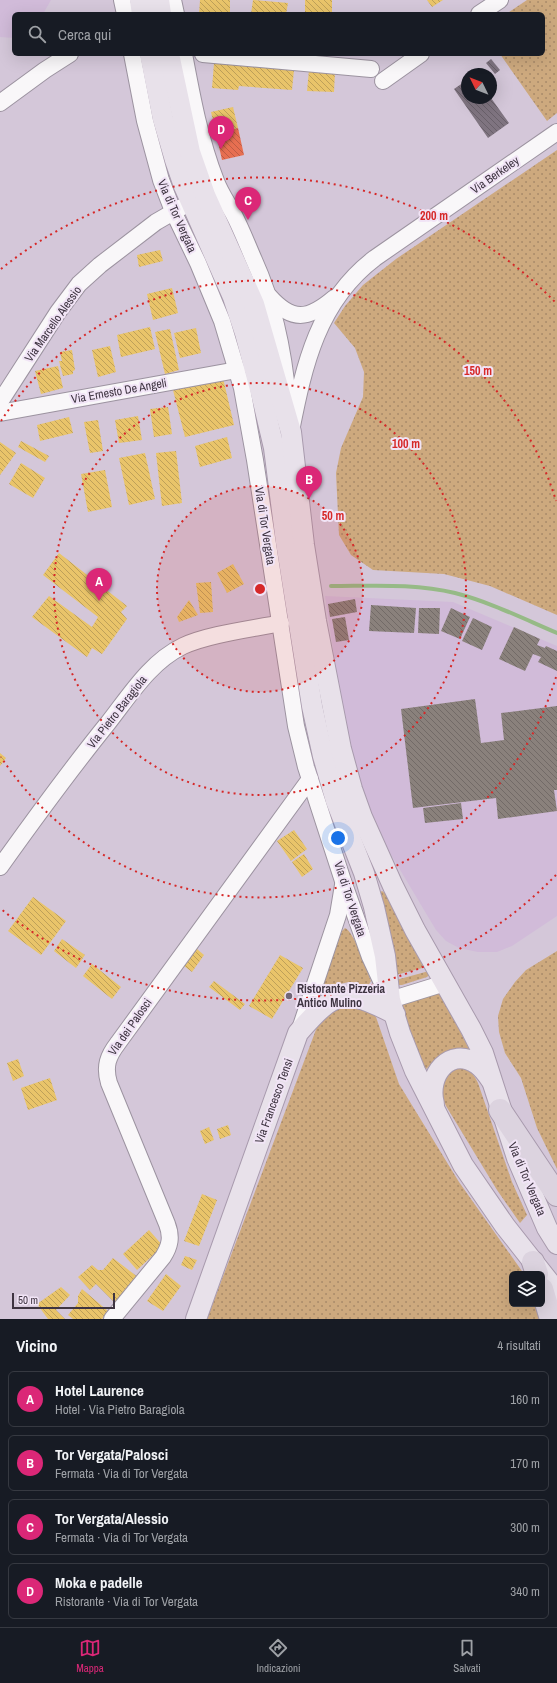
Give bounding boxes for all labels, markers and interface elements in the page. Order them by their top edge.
search box [12,12,545,56]
icon: search [26,23,48,45]
text: Cerca qui [58,24,111,45]
north arrow [461,68,497,104]
pin: D [208,116,234,149]
street label: Via Berkeley [468,152,522,198]
street label: Via di Tor Vergata [154,177,200,256]
pin: C [235,187,261,220]
text: 200 m [420,208,448,224]
street label: Via Marcello Alessio [21,283,85,365]
text: 150 m [464,363,492,379]
street label: Via Ernesto De Angeli [70,375,168,407]
text: 100 m [392,436,420,452]
pin: B [296,466,322,499]
street label: Via di Tor Vergata [251,486,279,567]
text: 50 m [322,508,344,524]
pin: A [86,568,112,601]
centre of rings [253,582,267,596]
street label: Via Pietro Baragiola [83,672,151,752]
your location [328,828,348,848]
street label: Via di Tor Vergata [330,859,370,939]
place label: Ristorante Pizzeria Antico Mulino [297,981,386,1011]
marker: Ristorante Pizzeria Antico Mulino [284,991,294,1001]
street label: Via dei Palosci [105,995,155,1059]
street label: Via Francesco Tensi [251,1056,297,1146]
street label: Via di Tor Vergata [504,1140,550,1219]
map controls [509,1271,545,1307]
button: layers [509,1271,545,1307]
scale bar [12,1291,115,1310]
text: 50 m [18,1293,38,1307]
text: Vicino [16,1334,58,1357]
text: 4 risultati [497,1337,541,1354]
text: Hotel Laurence [55,1380,144,1401]
text: A [26,1391,34,1408]
text: 160 m [510,1391,540,1408]
text: Hotel · Via Pietro Baragiola [55,1401,185,1418]
text: Tor Vergata/Palosci [55,1444,168,1465]
text: B [26,1455,34,1472]
text: 170 m [510,1455,540,1472]
text: Fermata · Via di Tor Vergata [55,1465,188,1482]
text: Tor Vergata/Alessio [55,1508,169,1529]
text: C [26,1519,34,1536]
text: 300 m [510,1519,540,1536]
text: Fermata · Via di Tor Vergata [55,1529,188,1546]
text: Moka e padelle [55,1572,143,1593]
text: D [26,1583,34,1600]
text: 340 m [510,1583,540,1600]
text: Ristorante · Via di Tor Vergata [55,1593,198,1610]
tab: Mappa [76,1637,104,1675]
tab: Indicazioni [256,1637,301,1675]
tab: Salvati [453,1637,481,1675]

